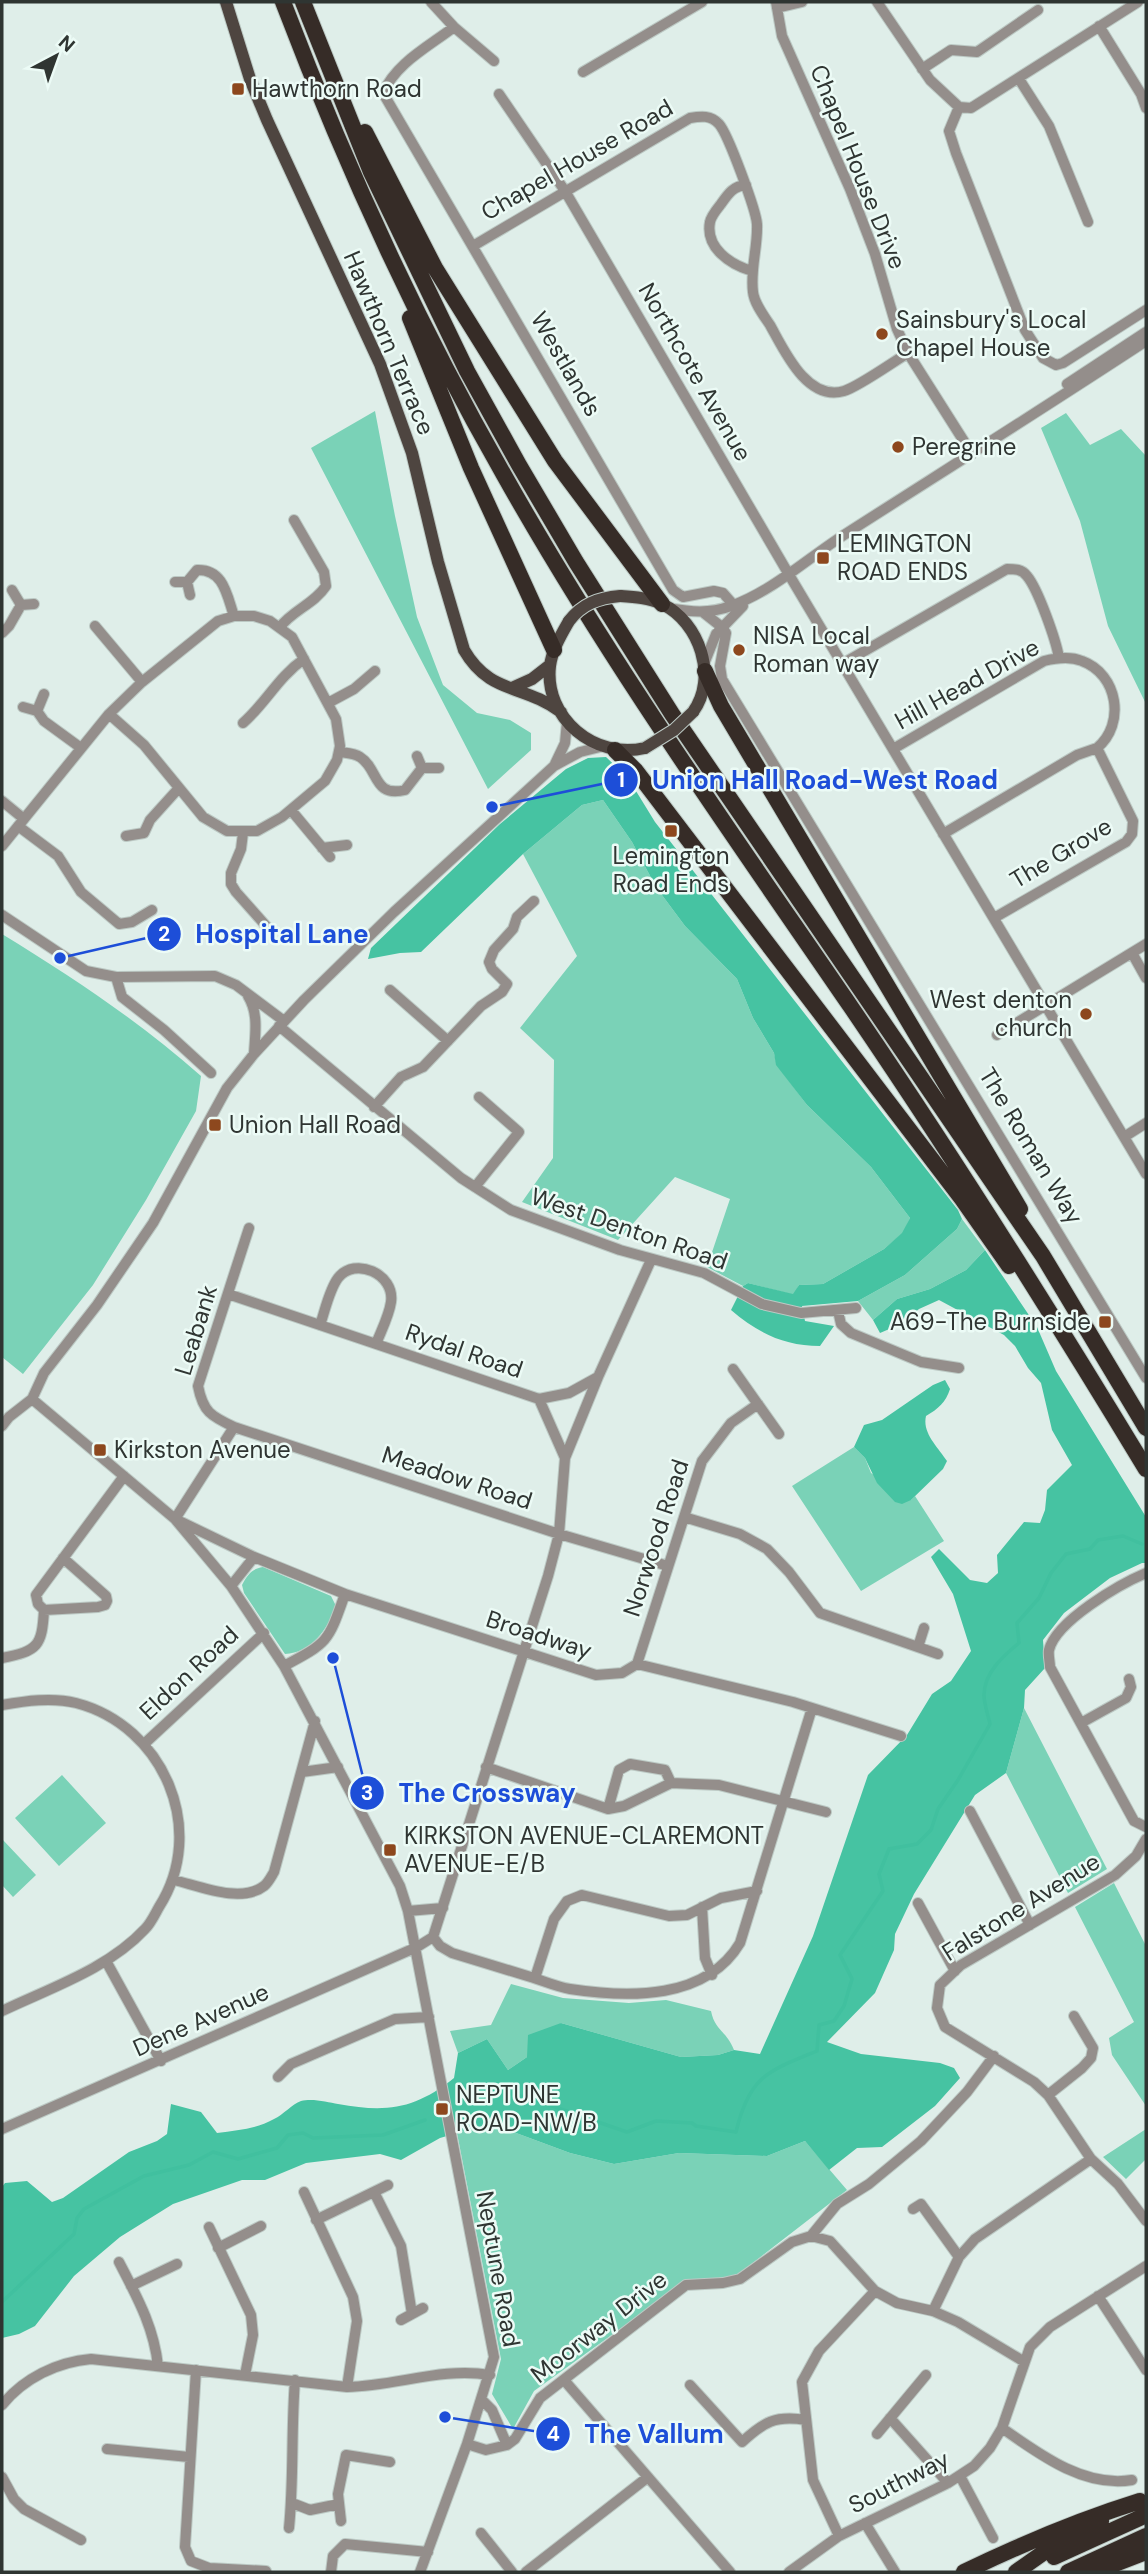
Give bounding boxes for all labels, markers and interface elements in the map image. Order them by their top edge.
north arrow [21,21,91,91]
text: N [53,30,80,58]
street label: Chapel House Drive [803,60,914,274]
place label: Hawthorn Road [252,73,422,104]
marker: Hawthorn Road [230,81,246,97]
street label: Chapel House Road [475,92,678,227]
street label: Hawthorn Terrace [337,246,442,440]
street label: Northcote Avenue [632,277,759,467]
place label: Sainsbury's Local Chapel House [896,304,1086,363]
street label: Westlands [524,306,609,422]
marker: Sainsbury's Local Chapel House [874,326,890,342]
place label: Peregrine [912,431,1016,462]
marker: Peregrine [890,439,906,455]
place label: LEMINGTON ROAD ENDS [837,528,972,587]
marker: LEMINGTON ROAD ENDS [815,550,831,566]
place label: NISA Local Roman way [753,620,879,679]
street label: Hill Head Drive [889,631,1044,736]
marker: NISA Local Roman way [731,642,747,658]
callout: Union Hall Road-West Road [603,756,1012,803]
text: Union Hall Road-West Road [652,763,998,797]
text: 1 [617,766,625,794]
street label: The Grove [1004,810,1117,895]
marker: Lemington Road Ends [663,823,679,839]
place label: Lemington Road Ends [612,840,730,899]
callout: Hospital Lane [147,910,383,957]
text: Hospital Lane [195,917,369,951]
text: 2 [158,920,170,948]
place label: West denton church [930,984,1072,1043]
marker: West denton church [1078,1006,1094,1022]
street label: The Roman Way [972,1062,1090,1230]
place label: Union Hall Road [229,1109,401,1140]
marker: Union Hall Road [207,1117,223,1133]
street label: West Denton Road [527,1180,732,1277]
street label: Leabank [167,1281,224,1379]
place label: A69-The Burnside [890,1306,1091,1337]
marker: A69-The Burnside [1097,1314,1113,1330]
street label: Rydal Road [401,1316,527,1385]
place label: Kirkston Avenue [114,1434,291,1465]
street label: Meadow Road [378,1439,536,1516]
marker: Kirkston Avenue [92,1442,108,1458]
street label: Norwood Road [616,1455,696,1620]
street label: Broadway [482,1603,596,1666]
street label: Eldon Road [133,1619,245,1726]
callout: The Crossway [350,1769,590,1816]
text: The Crossway [398,1776,576,1810]
text: 3 [361,1779,373,1807]
place label: KIRKSTON AVENUE-CLAREMONT AVENUE-E/B [404,1820,764,1879]
marker: KIRKSTON AVENUE-CLAREMONT AVENUE-E/B [382,1842,398,1858]
street label: Falstone Avenue [936,1846,1106,1968]
street label: Dene Avenue [128,1976,274,2063]
place label: NEPTUNE ROAD-NW/B [456,2079,597,2138]
marker: NEPTUNE ROAD-NW/B [434,2101,450,2117]
street label: Neptune Road [470,2189,527,2349]
street label: Moorway Drive [524,2264,673,2390]
callout: The Vallum [535,2410,738,2457]
text: The Vallum [584,2417,724,2451]
text: 4 [546,2420,560,2448]
street label: Southway [843,2443,954,2520]

